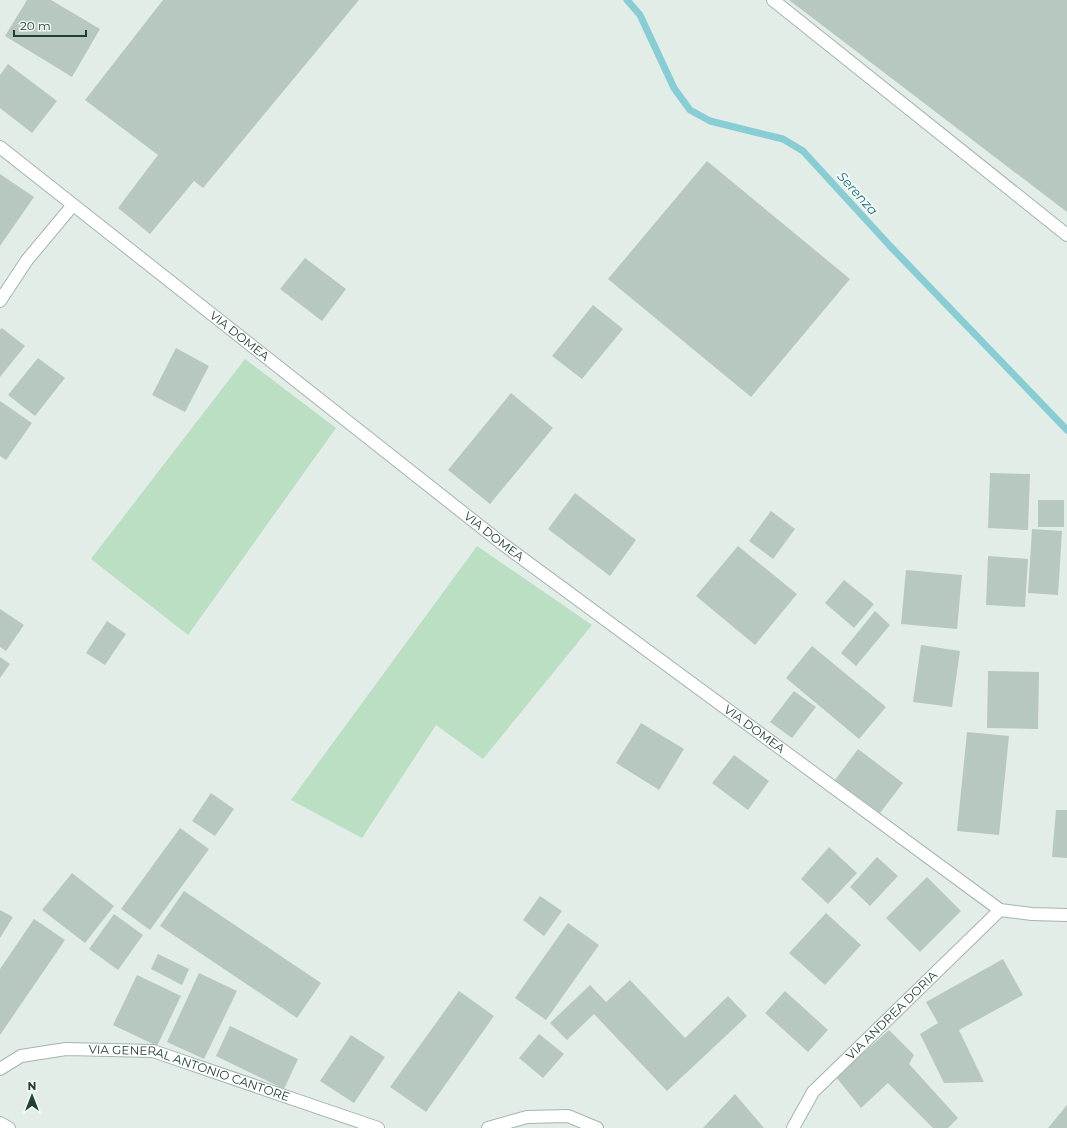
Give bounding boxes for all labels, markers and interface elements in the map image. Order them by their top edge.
scale bar [14,12,86,38]
text: 20 m [20,18,51,33]
water label: Serenza [834,168,882,218]
street label: VIA DOMEA [207,308,273,364]
street label: VIA DOMEA [461,508,527,564]
street label: VIA DOMEA [721,702,788,756]
street label: VIA ANDREA DORIA [843,967,940,1063]
street label: VIA GENERAL ANTONIO CANTORE [88,1042,292,1104]
north arrow [12,1076,52,1116]
text: N [28,1079,36,1093]

